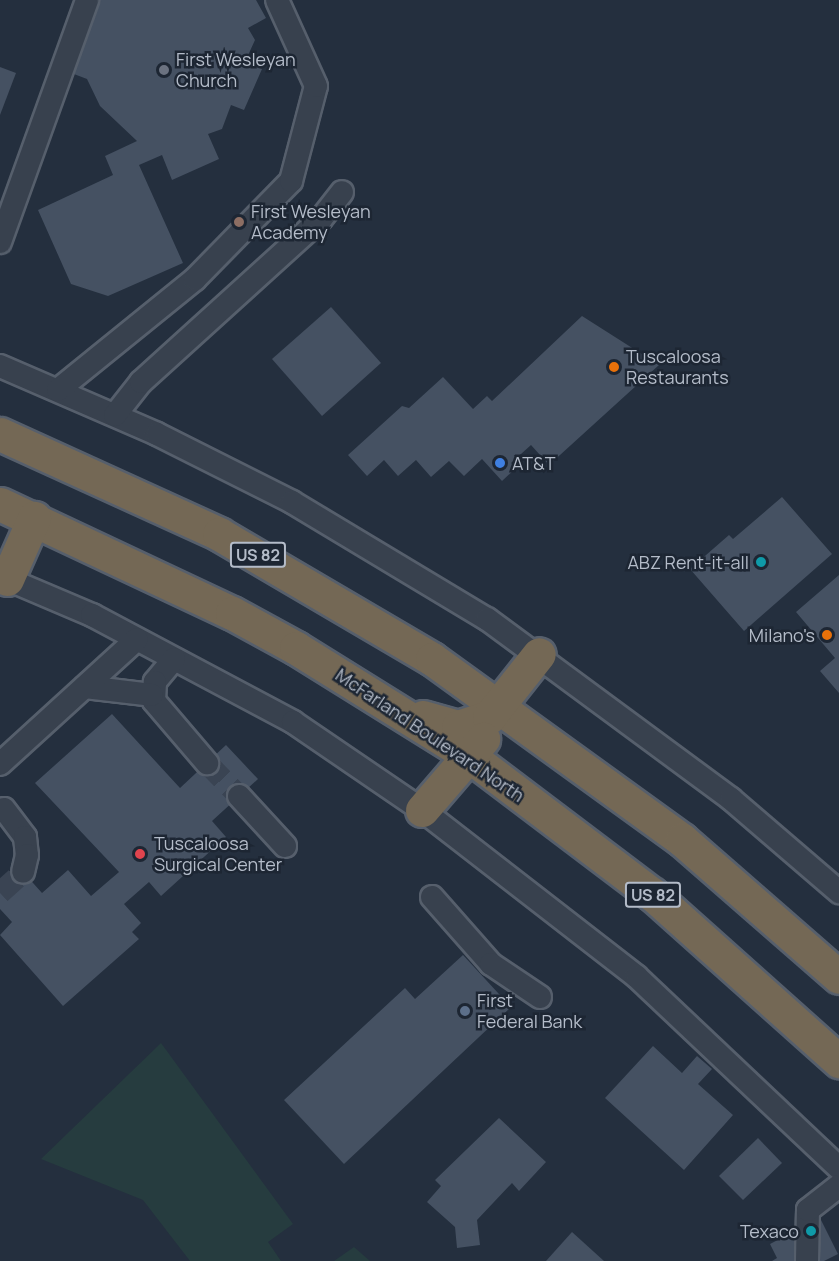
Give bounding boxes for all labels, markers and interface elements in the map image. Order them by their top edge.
place label: First Wesleyan Church [176,49,296,92]
marker: First Wesleyan Church [157,63,171,77]
place label: First Wesleyan Academy [251,201,371,244]
marker: First Wesleyan Academy [232,215,246,229]
place label: Tuscaloosa Restaurants [626,346,729,388]
marker: Tuscaloosa Restaurants [607,360,621,374]
place label: AT&T [512,452,556,474]
marker: AT&T [493,456,507,470]
road number: US 82 [230,542,286,568]
place label: ABZ Rent-it-all [627,551,749,573]
marker: ABZ Rent-it-all [754,555,768,569]
place label: Milano's [749,624,815,646]
marker: Milano's [820,628,834,642]
street label: McFarland Boulevard North [332,664,528,806]
place label: Tuscaloosa Surgical Center [154,833,282,876]
marker: Tuscaloosa Surgical Center [131,845,149,863]
road number: US 82 [624,882,682,908]
place label: First Federal Bank [477,990,582,1032]
marker: First Federal Bank [458,1004,472,1018]
place label: Texaco [740,1220,799,1242]
marker: Texaco [804,1224,818,1238]

